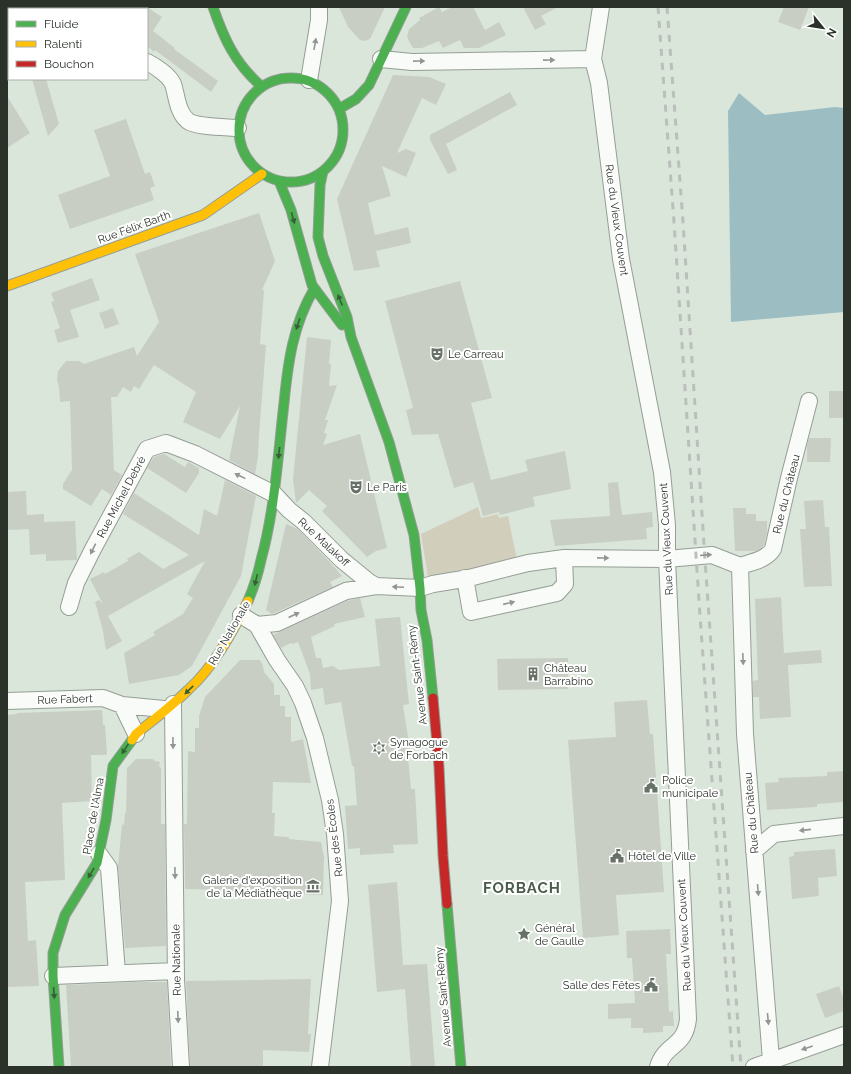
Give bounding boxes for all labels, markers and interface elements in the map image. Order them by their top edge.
legend [8,8,148,80]
north arrow [803,8,843,48]
text: Fluide [44,17,79,31]
text: N [823,26,839,40]
text: Ralenti [44,37,82,51]
one-way arrow [312,38,318,50]
text: Bouchon [44,57,94,71]
one-way arrow [543,57,556,63]
one-way arrow [413,58,425,65]
street label: Rue du Vieux Couvent [602,163,631,277]
street label: Rue Félix Barth [96,208,172,247]
one-way arrow [290,212,296,224]
one-way arrow [337,294,343,305]
one-way arrow [294,319,300,331]
theatre icon: Le Carreau [429,346,445,362]
place label: Le Carreau [448,348,504,361]
one-way arrow [275,447,282,459]
street label: Rue du Château [770,453,803,535]
street label: Rue Michel Debré [94,454,149,540]
one-way arrow [234,473,245,479]
theatre icon: Le Paris [348,479,364,495]
place label: Le Paris [367,481,407,494]
street label: Rue du Vieux Couvent [657,482,676,596]
street label: Rue Malakoff [295,515,353,570]
one-way arrow [90,543,96,554]
one-way arrow [700,552,712,559]
one-way arrow [597,555,610,561]
one-way arrow [253,574,259,587]
one-way arrow [391,584,404,590]
street label: Rue Nationale [206,598,253,668]
one-way arrow [503,600,515,606]
one-way arrow [289,612,300,618]
street label: Avenue Saint-Rémy [405,624,430,726]
one-way arrow [739,653,746,665]
place label: Château Barrabino [544,662,594,688]
building icon: Château Barrabino [525,666,541,682]
one-way arrow [184,685,194,695]
street label: Rue Fabert [37,692,93,707]
place label: Synagogue de Forbach [390,736,449,762]
one-way arrow [170,737,177,749]
synagogue icon: Synagogue de Forbach [371,740,387,756]
one-way arrow [121,744,129,755]
street label: Rue du Château [741,772,762,854]
place label: Police municipale [662,774,719,800]
street label: Place de l'Alma [80,777,107,856]
public building icon: Police municipale [643,778,659,794]
street label: Rue des Écoles [322,798,346,878]
one-way arrow [799,827,811,834]
public building icon: Hôtel de Ville [609,848,625,864]
place label: Hôtel de Ville [628,850,697,863]
one-way arrow [172,867,178,880]
one-way arrow [87,868,95,878]
place label: Galerie d'exposition de la Médiathèque [203,874,303,900]
museum icon: Galerie d'exposition de la Médiathèque [305,878,321,894]
street label: Rue du Vieux Couvent [675,878,694,992]
district label: FORBACH [483,879,561,897]
one-way arrow [754,884,761,896]
place label: Général de Gaulle [535,922,584,948]
street label: Rue Nationale [169,923,184,996]
place icon: Général de Gaulle [516,926,532,942]
street label: Avenue Saint-Rémy [433,946,454,1048]
public building icon: Salle des Fêtes [643,977,659,993]
place label: Salle des Fêtes [563,979,640,992]
one-way arrow [50,987,57,999]
one-way arrow [175,1011,181,1024]
one-way arrow [765,1013,772,1025]
one-way arrow [801,1045,813,1051]

